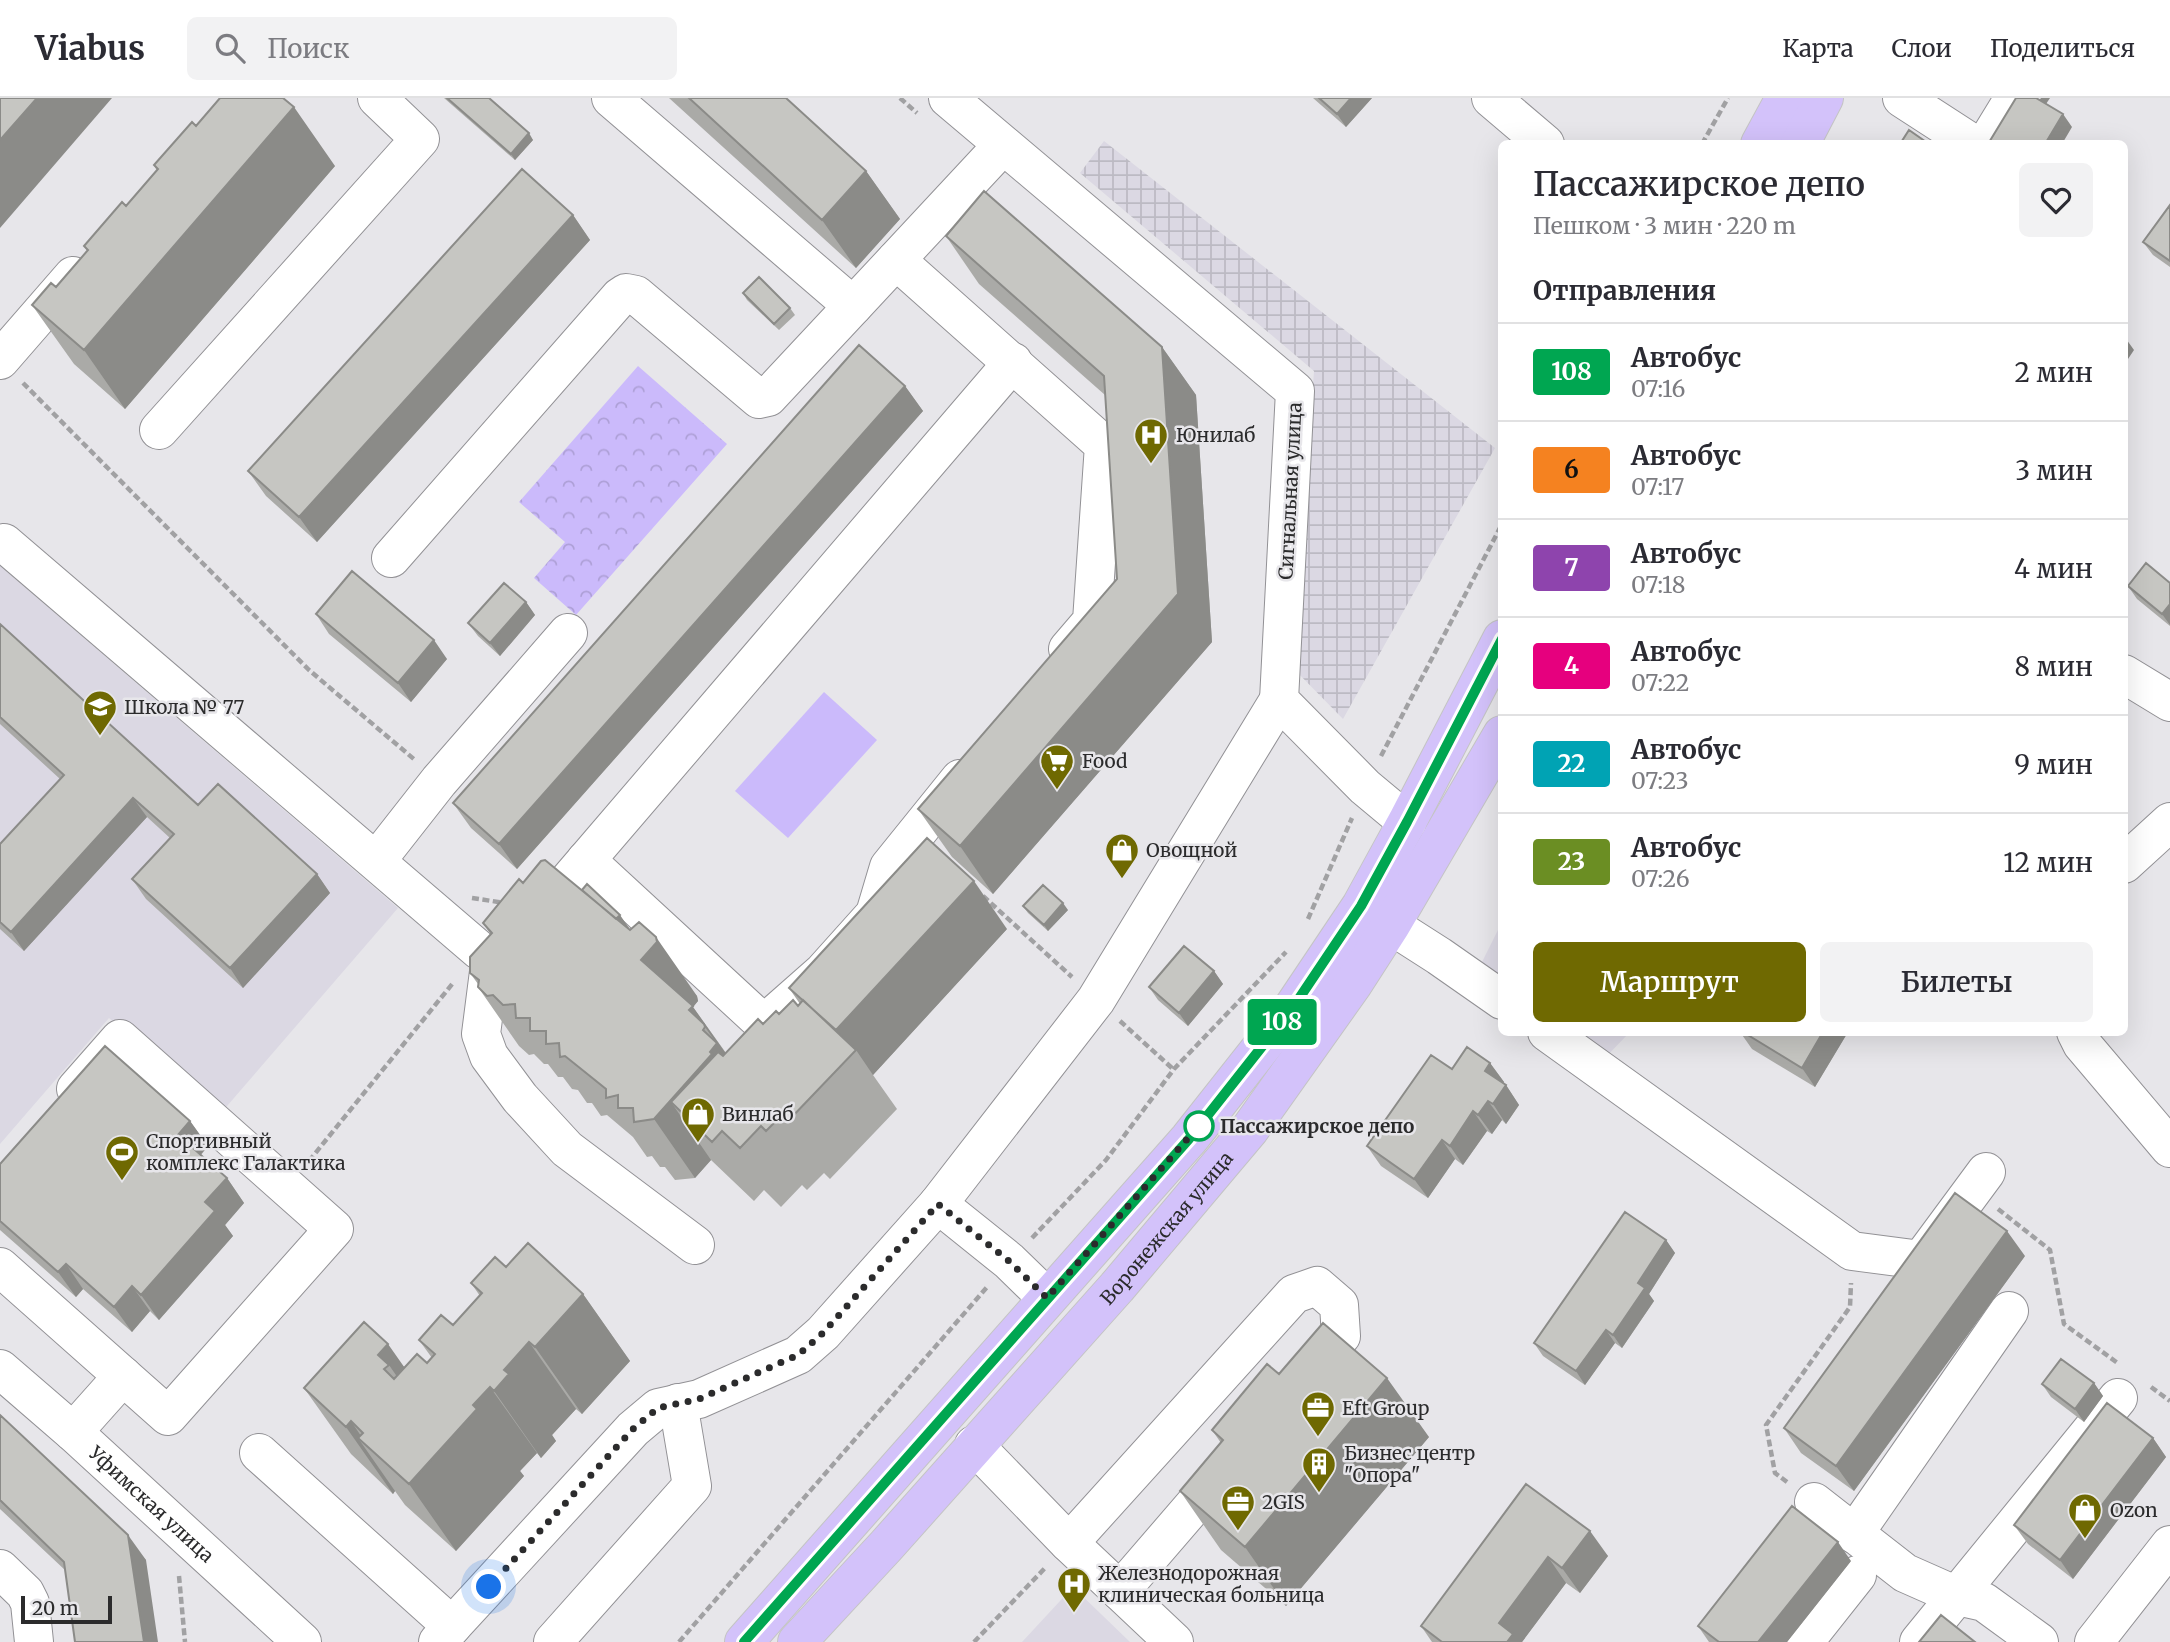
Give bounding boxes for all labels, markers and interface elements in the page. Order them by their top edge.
search box [187,17,677,80]
text: Viabus [35,28,145,69]
icon: search [211,29,249,67]
text: Поиск [267,32,349,65]
text: Карта [1782,33,1854,64]
text: Слои [1892,33,1952,64]
text: Поделиться [1990,33,2135,64]
button: heart [2019,163,2093,237]
text: Пассажирское депо [1533,164,1865,205]
text: Пешком · 3 мин · 220 m [1533,211,1796,240]
text: Отправления [1533,274,1716,307]
text: Автобус [1631,341,1741,374]
text: 108 [1551,356,1592,387]
text: 2 мин [2015,356,2093,389]
text: 07:16 [1631,374,1685,403]
street label: Сигнальная улица [1273,402,1307,580]
hospital icon: Юнилаб [1132,416,1170,465]
place label: Юнилаб [1176,423,1255,447]
text: Автобус [1631,439,1741,472]
text: 6 [1564,454,1579,485]
text: 3 мин [2015,454,2093,487]
text: 07:17 [1631,472,1684,501]
text: Автобус [1631,537,1741,570]
text: 7 [1564,552,1579,583]
text: 4 мин [2014,552,2093,585]
text: 07:18 [1631,570,1685,599]
text: Автобус [1631,635,1741,668]
text: 4 [1564,650,1579,681]
text: 8 мин [2015,650,2093,683]
text: 07:22 [1631,668,1690,697]
school or university icon: Школа № 77 [81,688,119,737]
place label: Школа № 77 [124,695,245,719]
text: Автобус [1631,733,1741,766]
supermarket icon: Food [1038,742,1076,791]
text: 22 [1558,748,1585,779]
text: 9 мин [2014,748,2093,781]
place label: Food [1082,749,1128,773]
text: 07:23 [1631,766,1689,795]
shop icon: Овощной [1103,831,1141,880]
text: Автобус [1631,831,1741,864]
place label: Овощной [1146,838,1237,862]
text: 23 [1558,846,1585,877]
text: 12 мин [2003,846,2093,879]
text: 07:26 [1631,864,1690,893]
button: Маршрут [1533,942,1806,1022]
button: Билеты [1820,942,2093,1022]
line badge: 108 [1242,999,1322,1045]
text: 108 [1262,1006,1302,1037]
shop icon: Винлаб [679,1095,717,1144]
place label: Винлаб [722,1102,794,1126]
marker: Пассажирское депо [1184,1111,1214,1141]
place label: Пассажирское депо [1220,1114,1414,1138]
place label: Спортивный комплекс Галактика [146,1129,345,1175]
sports icon: Спортивный комплекс Галактика [103,1133,141,1182]
street label: Воронежская улица [1095,1146,1238,1310]
office icon: Eft Group [1299,1389,1337,1438]
place label: Eft Group [1342,1396,1429,1420]
street label: Уфимская улица [83,1440,219,1567]
place label: Бизнес центр "Опора" [1344,1441,1475,1487]
building icon: Бизнес центр "Опора" [1300,1445,1338,1494]
office icon: 2GIS [1219,1483,1257,1532]
place label: 2GIS [1262,1490,1305,1514]
shop icon: Ozon [2066,1491,2104,1540]
place label: Ozon [2110,1498,2158,1522]
place label: Железнодорожная клиническая больница [1098,1561,1324,1607]
hospital icon: Железнодорожная клиническая больница [1055,1565,1093,1614]
your location [471,1569,506,1604]
scale bar [21,1593,112,1625]
text: 20 m [32,1596,79,1620]

